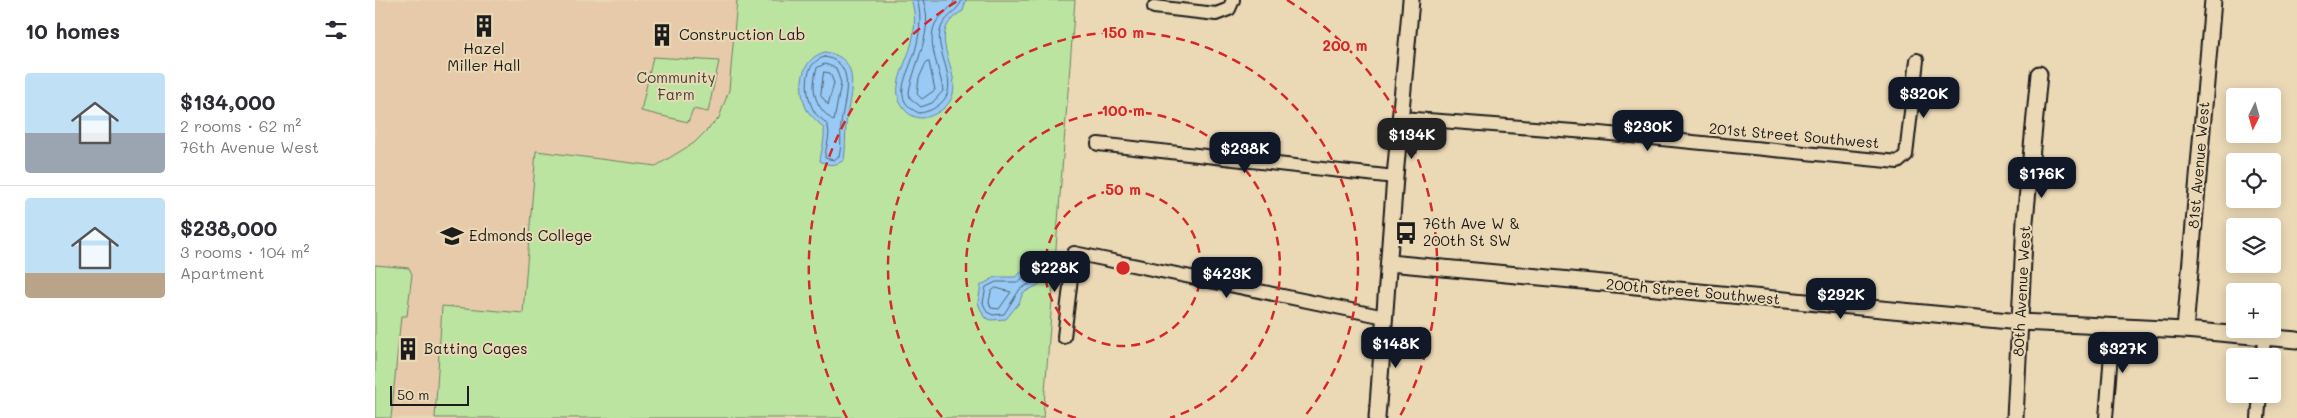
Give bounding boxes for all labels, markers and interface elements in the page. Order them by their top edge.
building icon: Hazel Miller Hall [471,13,497,39]
icon: filters [322,16,350,44]
text: 10 homes [25,17,120,44]
building icon: Construction Lab [649,22,675,48]
text: 150 m [1102,22,1144,42]
place label: Construction Lab [679,24,805,44]
text: 200 m [1323,35,1368,55]
place label: Hazel Miller Hall [447,38,521,75]
park label: Community Farm [636,67,716,104]
pin: $320K [1889,76,1959,119]
text: $320K [1899,82,1949,103]
text: $134,000 [180,88,275,115]
north arrow [2226,88,2281,142]
map controls [2226,88,2281,403]
icon: home [65,93,125,153]
text: 100 m [1101,100,1145,120]
street label: 81st Avenue West [2182,101,2214,229]
pin: $230K [1613,110,1683,152]
text: 2 rooms · 62 m² [180,115,301,136]
text: $230K [1623,115,1673,136]
pin: $134K [1377,118,1447,160]
street label: 201st Street Southwest [1708,118,1880,152]
text: $134K [1388,123,1436,144]
pin: $238K [1210,132,1280,174]
text: 76th Avenue West [180,136,319,157]
text: $238K [1221,137,1269,158]
button: locate [2226,153,2281,208]
pin: $176K [2007,156,2077,199]
text: $176K [2019,162,2065,183]
text: 50 m [1105,179,1141,199]
place label: 76th Ave W & 200th St SW [1423,213,1520,250]
text: $238,000 [180,214,277,241]
icon: home [65,218,125,278]
button: layers [2226,218,2281,273]
bus stop icon: 76th Ave W & 200th St SW [1393,220,1419,246]
school or university icon: Edmonds College [439,223,465,249]
place label: Edmonds College [469,225,592,245]
street label: 80th Avenue West [2008,225,2034,357]
text: 3 rooms · 104 m² [180,241,310,262]
pin: $228K [1020,250,1090,293]
text: $228K [1031,256,1079,277]
pin: $423K [1192,256,1262,299]
centre of rings [1114,259,1132,277]
text: Apartment [180,262,265,283]
text: $423K [1202,262,1252,283]
street label: 200th Street Southwest [1605,273,1781,309]
pin: $292K [1806,278,1876,320]
text: $292K [1817,283,1865,304]
button: + [2226,283,2281,338]
pin: $148K [1361,326,1431,369]
text: $148K [1372,332,1420,353]
pin: $327K [2088,332,2158,374]
building icon: Batting Cages [395,336,421,362]
text: $327K [2099,337,2147,358]
place label: Batting Cages [424,338,528,358]
button: − [2226,348,2281,403]
scale bar [390,383,469,406]
text: 50 m [397,385,429,404]

